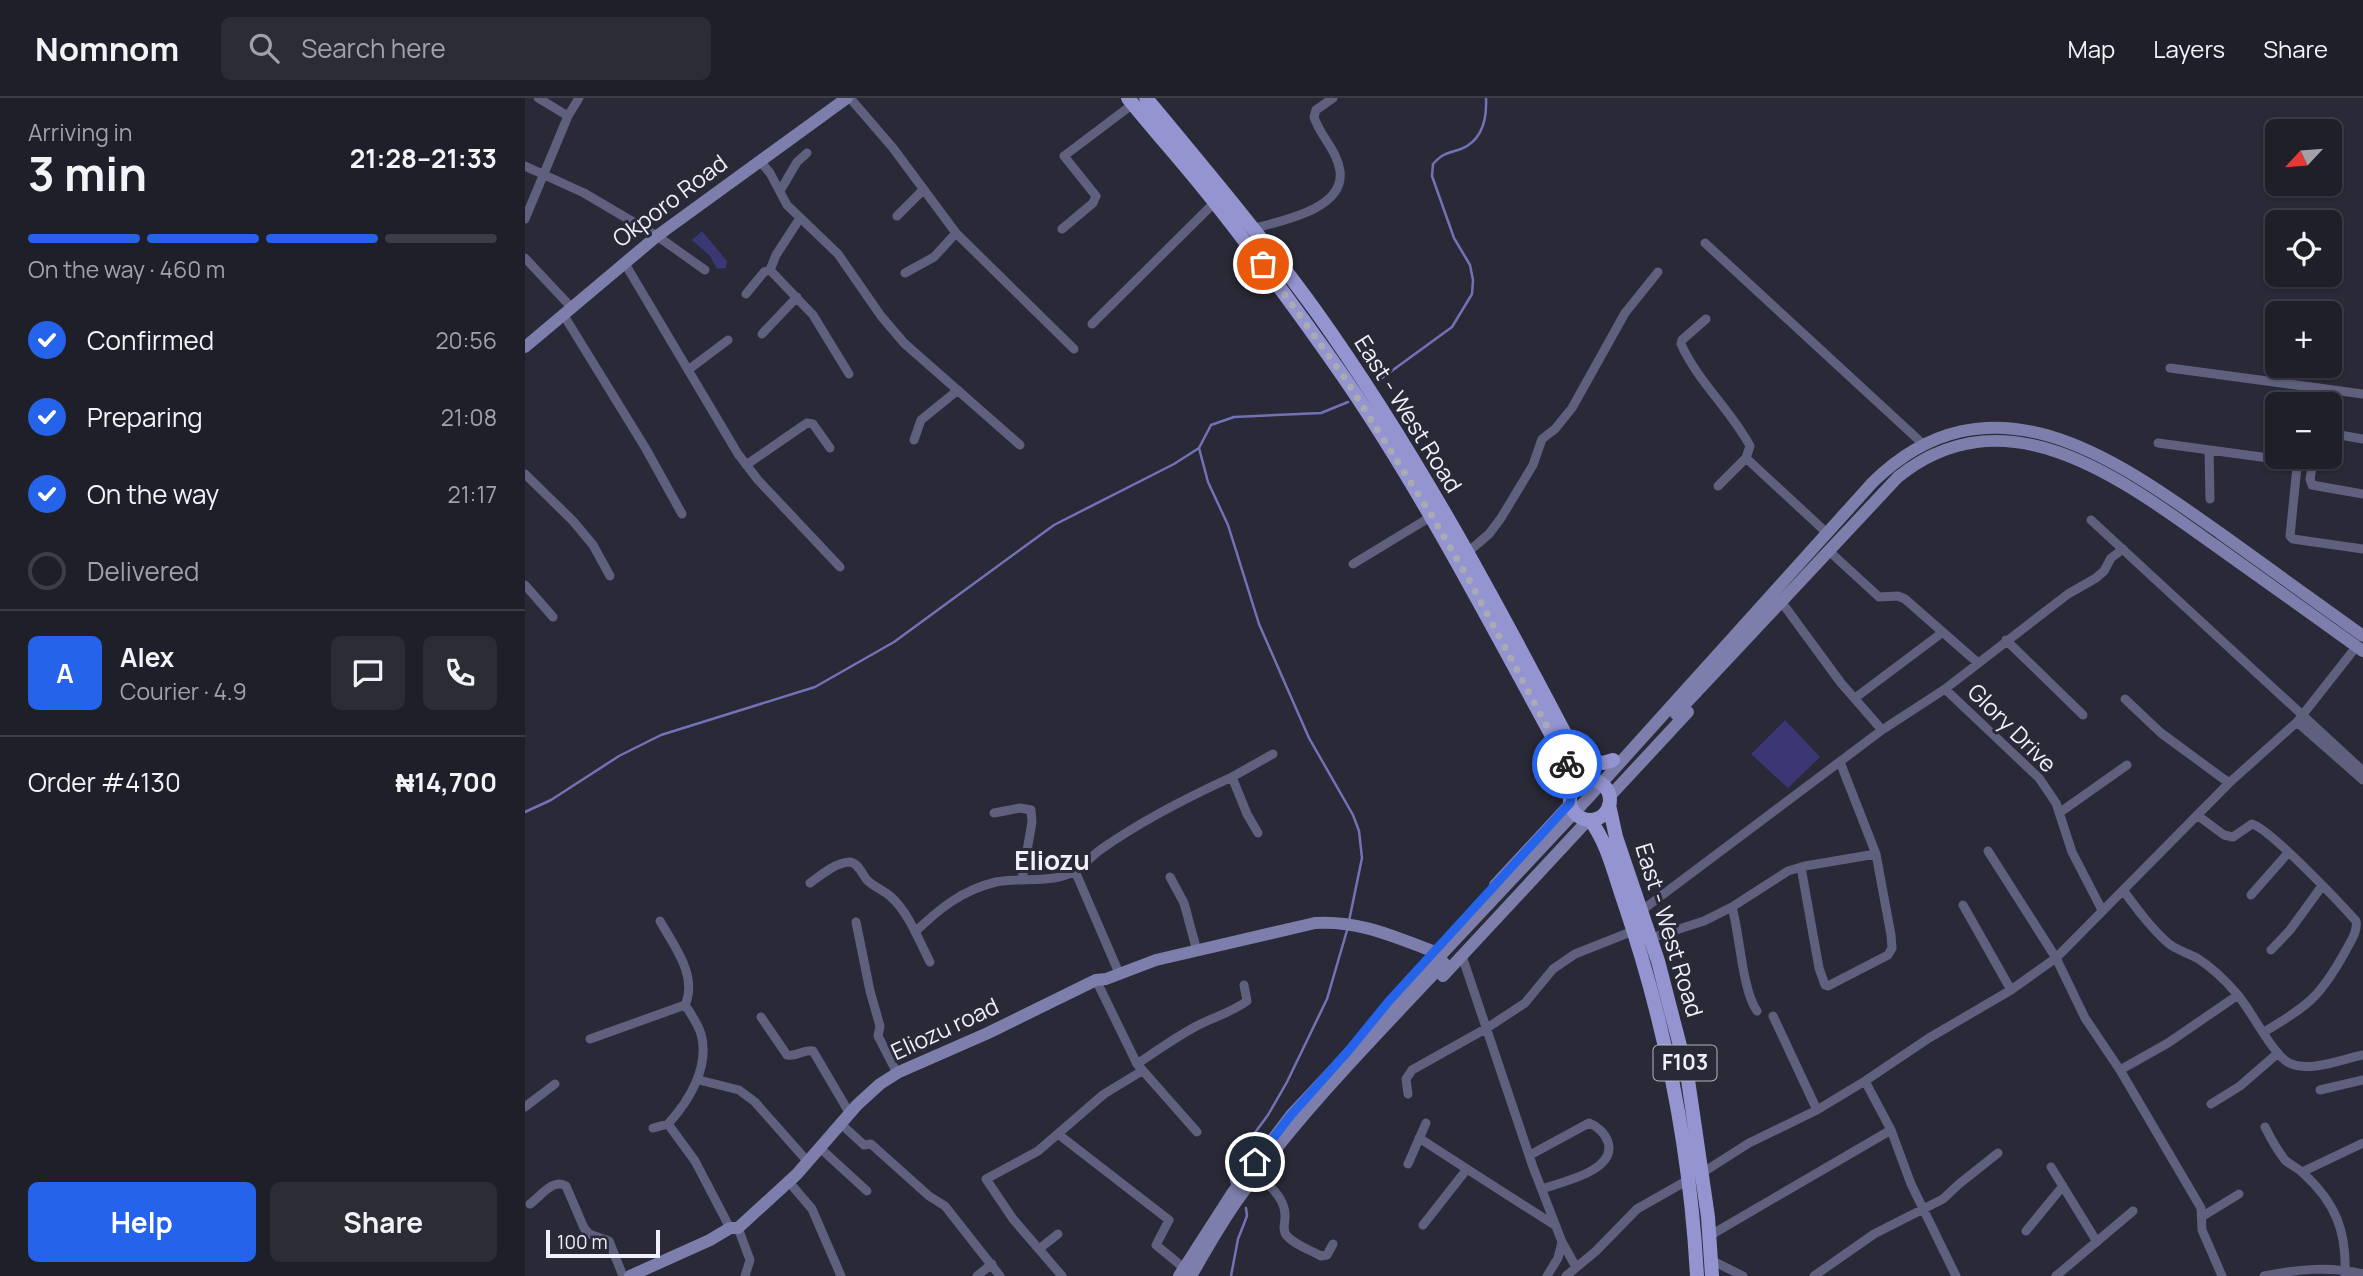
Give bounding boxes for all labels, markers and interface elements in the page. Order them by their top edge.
search box [221,17,711,80]
text: Nomnom [35,26,179,71]
icon: search [245,29,283,67]
text: Search here [301,30,446,66]
text: Map [2068,32,2115,65]
text: Layers [2153,32,2225,65]
text: Share [2263,32,2328,65]
text: Arriving in [28,116,133,148]
north arrow [2265,119,2341,196]
map controls [2265,119,2342,469]
text: 21:28–21:33 [350,140,497,176]
text: 3 min [28,142,147,205]
street label: Okporo Road [605,146,733,254]
button: locate [2265,210,2342,287]
pin [1233,234,1293,294]
icon: bag [1244,245,1282,283]
text: On the way · 460 m [28,253,225,285]
button: + [2265,301,2342,378]
icon: check [28,321,66,359]
text: Confirmed [87,322,214,358]
text: 20:56 [435,324,497,356]
street label: East - West Road [1348,329,1470,498]
button: − [2265,392,2342,469]
icon: check [28,398,66,436]
text: Preparing [87,399,203,435]
text: 21:08 [441,401,497,433]
icon: check [28,475,66,513]
text: On the way [87,476,219,512]
text: 21:17 [448,478,497,510]
text: Delivered [87,553,199,589]
button: chat [331,636,405,710]
button: phone [423,636,497,710]
text: Alex [120,639,174,675]
text: A [56,655,74,691]
text: Courier · 4.9 [120,675,247,707]
street label: Glory Drive [1961,676,2064,779]
courier [1532,729,1602,799]
icon: bike [1548,745,1586,783]
text: Order #4130 [28,764,181,800]
text: ₦14,700 [396,764,497,800]
street label: East - West Road [1628,839,1712,1020]
district label: Eliozu [1014,842,1090,878]
street label: Eliozu road [885,989,1004,1067]
road number: F103 [1653,1046,1717,1080]
pin [1225,1132,1285,1192]
icon: home [1236,1143,1274,1181]
button: Help [28,1182,256,1262]
button: Share [270,1182,497,1262]
scale bar [546,1227,660,1259]
text: 100 m [557,1229,608,1255]

